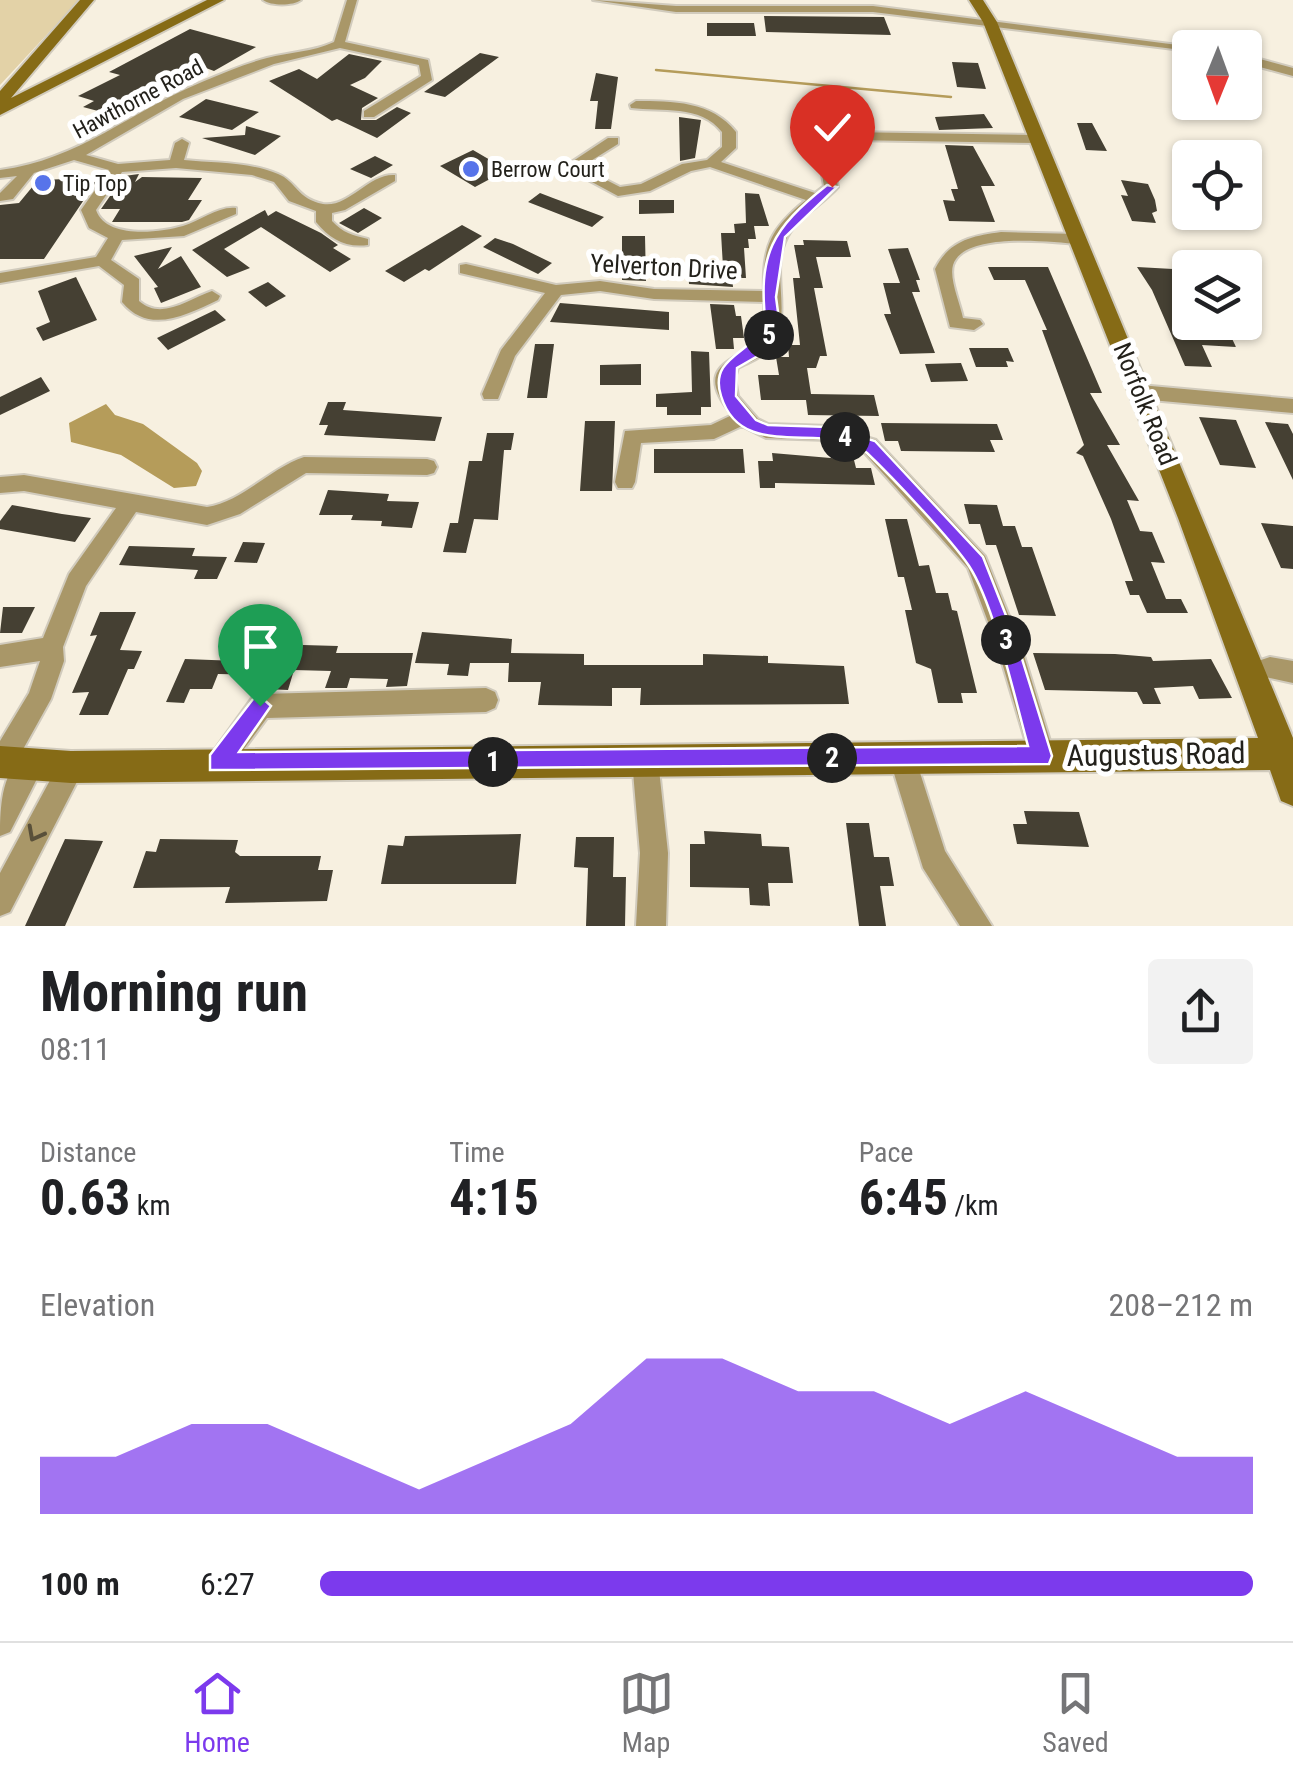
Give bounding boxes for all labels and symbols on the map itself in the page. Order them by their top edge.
north arrow [1172,30,1262,120]
street label: Hawthorne Road [69,54,207,144]
pin [790,85,875,188]
place label: Berrow Court [491,157,605,182]
marker: Berrow Court [460,158,482,180]
place label: Tip Top [63,171,127,196]
marker: Tip Top [32,172,54,194]
street label: Yelverton Drive [589,249,739,285]
pin: 5 [744,310,794,360]
street label: Norfolk Road [1107,339,1183,469]
pin: 4 [820,412,870,462]
pin [218,604,303,707]
pin: 3 [981,615,1031,665]
pin: 2 [807,733,857,783]
street label: Augustus Road [1066,735,1246,773]
pin: 1 [468,737,518,787]
one-way arrow [28,824,47,842]

